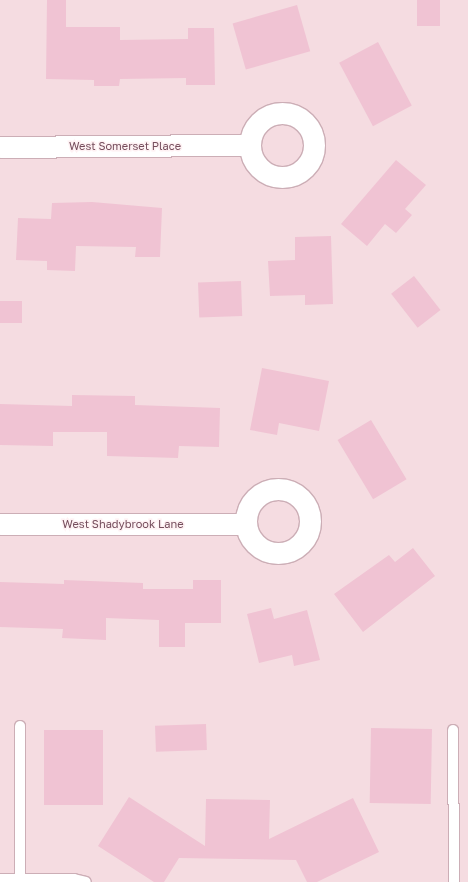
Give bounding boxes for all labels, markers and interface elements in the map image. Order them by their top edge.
street label: West Somerset Place [69,139,181,153]
street label: West Shadybrook Lane [62,517,184,531]

